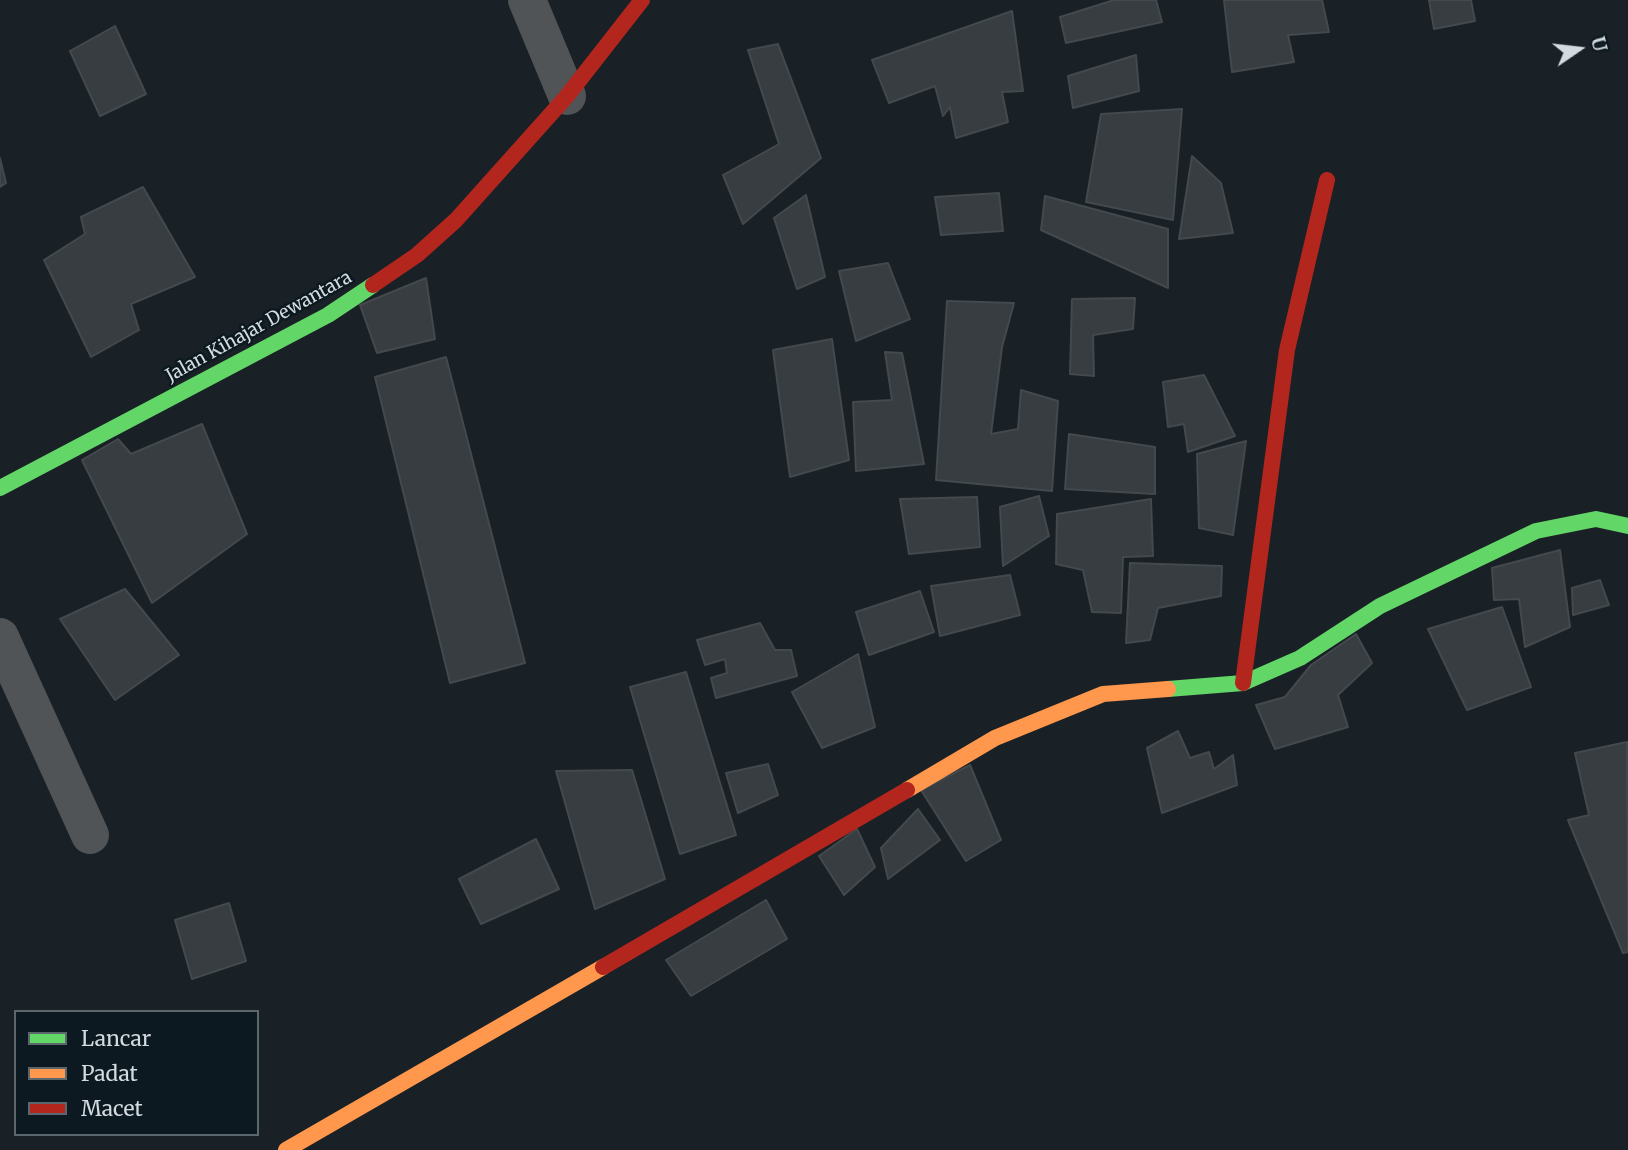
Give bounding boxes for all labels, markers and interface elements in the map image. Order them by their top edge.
north arrow [1544,14,1614,84]
text: U [1586,34,1613,54]
street label: Jalan Kihajar Dewantara [162,267,356,387]
legend [14,1010,259,1136]
text: Lancar [81,1025,151,1052]
text: Padat [81,1060,138,1087]
text: Macet [81,1095,143,1122]

